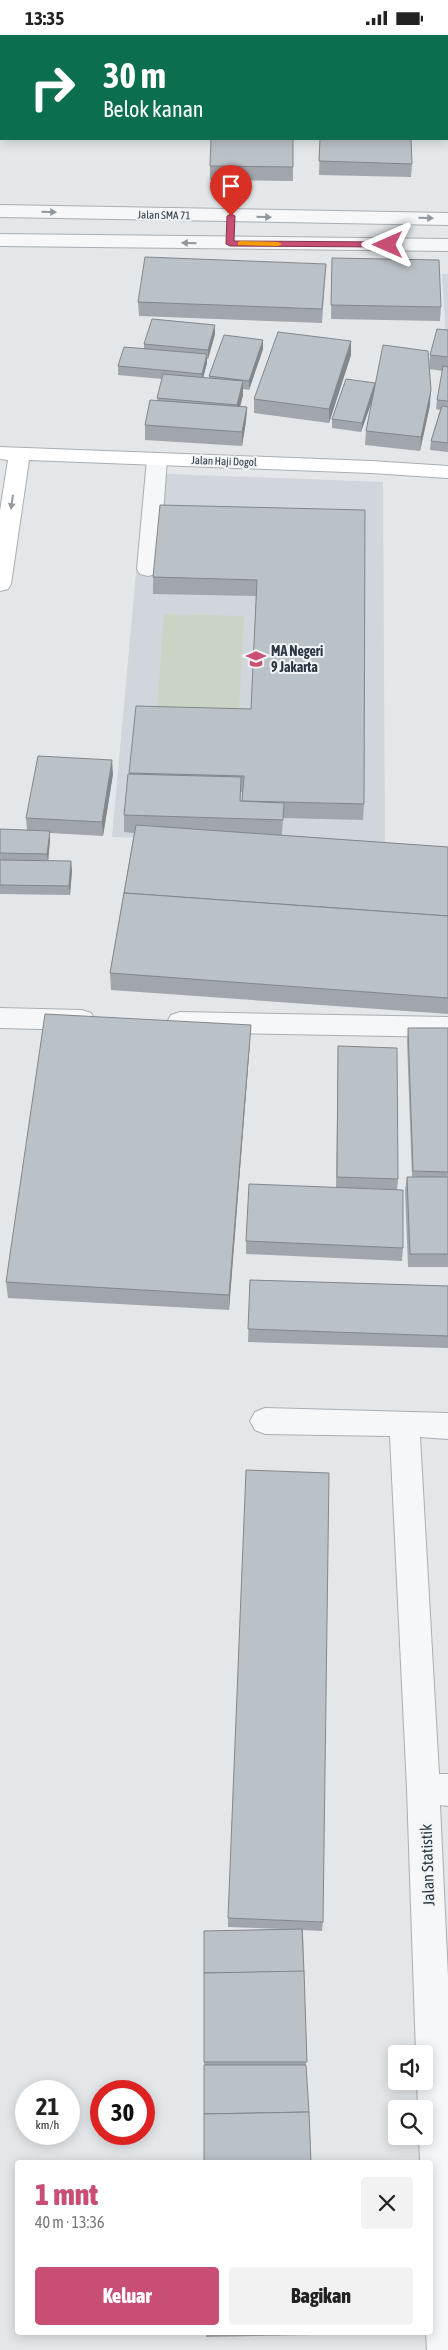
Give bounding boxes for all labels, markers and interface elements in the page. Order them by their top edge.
text: 13:35 [25,7,64,29]
icon: right [20,55,85,120]
text: 30 m [103,55,166,95]
text: Belok kanan [103,96,204,122]
pin [210,165,252,216]
icon: arrive [217,172,245,200]
one-way arrow [41,208,57,216]
street label: Jalan SMA 71 [138,209,190,221]
one-way arrow [256,213,272,221]
one-way arrow [418,214,434,222]
position arrow [361,218,413,270]
one-way arrow [181,239,197,247]
street label: Jalan Haji Dogol [191,454,257,468]
one-way arrow [8,494,16,510]
place label: MA Negeri 9 Jakarta [271,643,323,675]
school or university icon: MA Negeri 9 Jakarta [245,648,267,670]
street label: Jalan Statistik [417,1824,437,1906]
map controls [388,2045,433,2145]
button: sound [388,2045,433,2090]
speed limit sign: 30 [90,2080,155,2145]
text: 21 [36,2092,59,2120]
button: search [388,2100,433,2145]
text: km/h [36,2118,59,2132]
text: 1 mnt [35,2177,98,2211]
button: close [361,2177,413,2229]
text: 40 m · 13:36 [35,2213,105,2231]
button: Keluar [35,2267,219,2325]
button: Bagikan [229,2267,413,2325]

